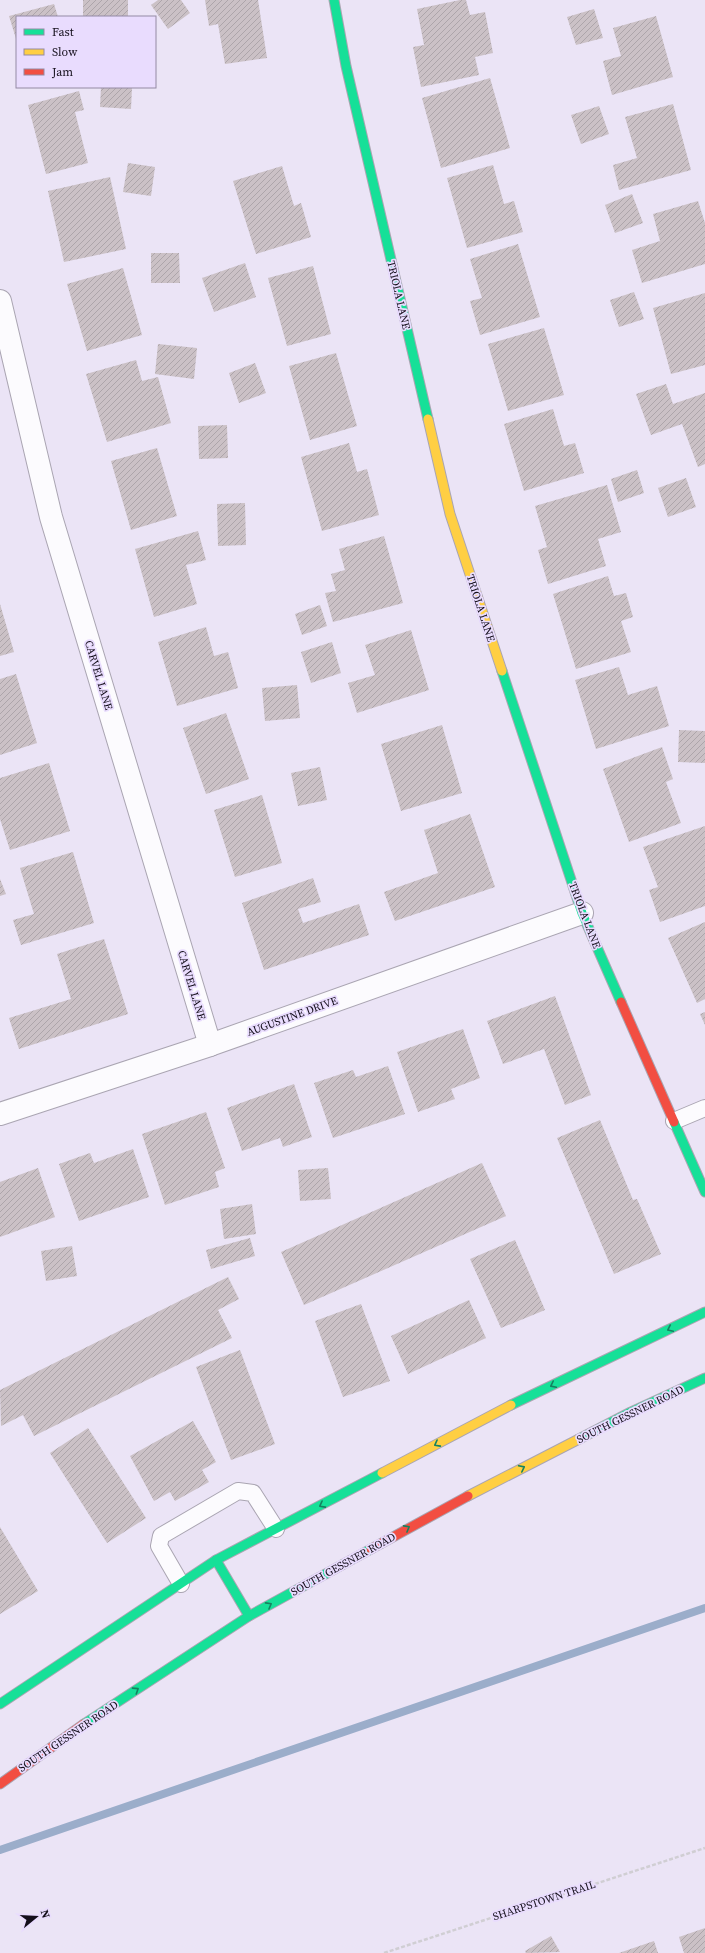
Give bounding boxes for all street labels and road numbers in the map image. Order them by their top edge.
street label: TRIOLA LANE [383,259,414,331]
street label: TRIOLA LANE [463,573,499,644]
street label: CARVEL LANE [81,638,116,712]
street label: TRIOLA LANE [565,880,604,951]
street label: CARVEL LANE [174,948,209,1022]
street label: AUGUSTINE DRIVE [245,993,340,1040]
street label: SOUTH GESSNER ROAD [574,1382,687,1447]
street label: SOUTH GESSNER ROAD [288,1529,398,1600]
street label: SOUTH GESSNER ROAD [15,1697,121,1776]
street label: SHARPSTOWN TRAIL [491,1877,598,1924]

